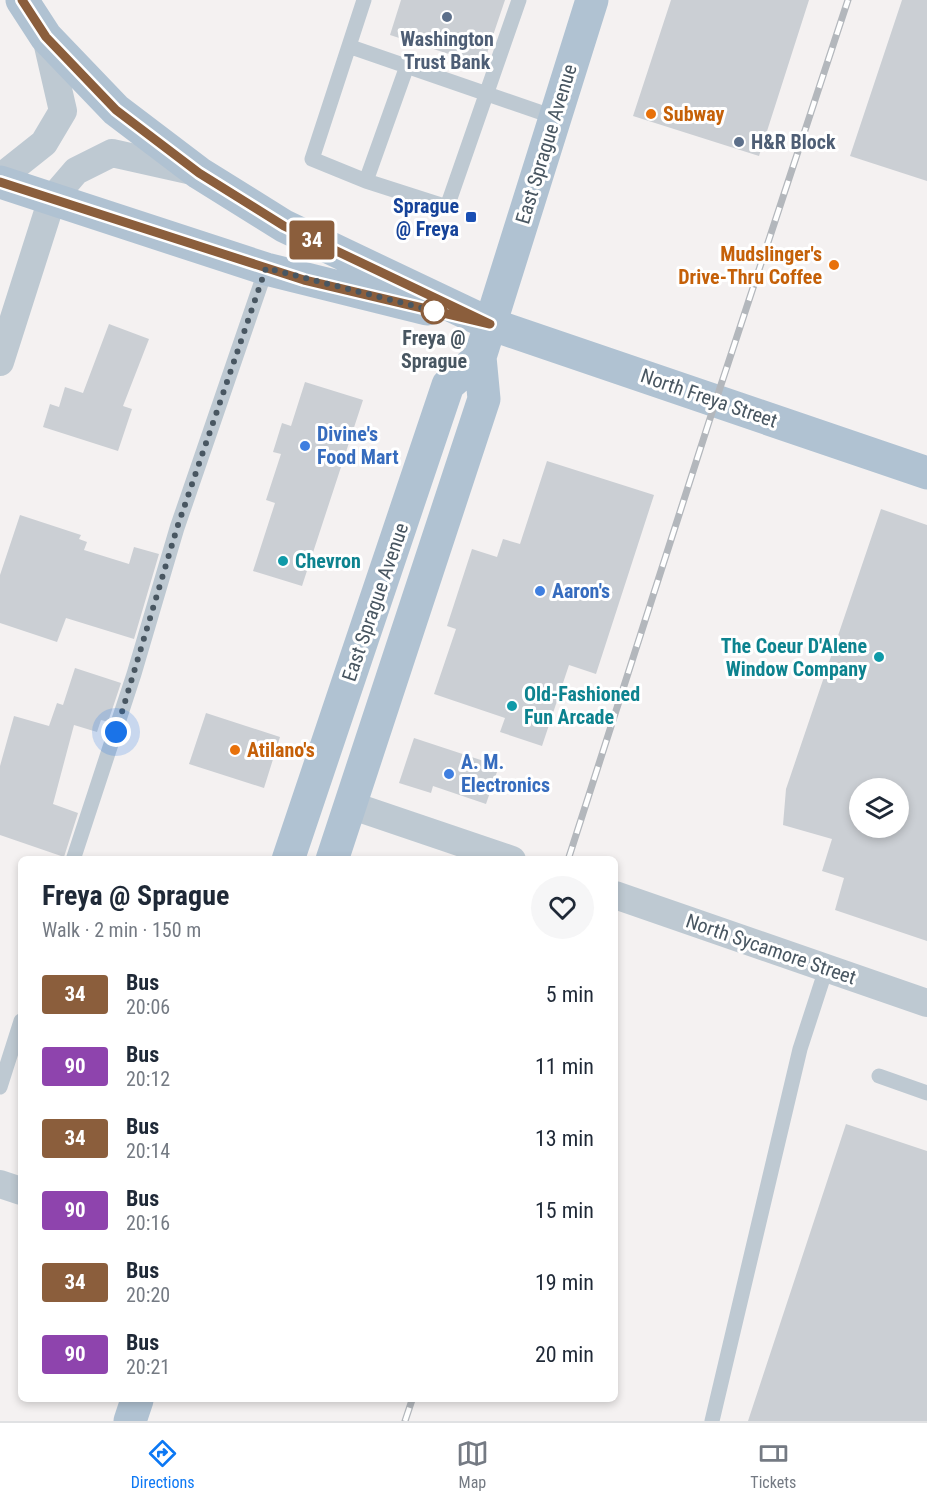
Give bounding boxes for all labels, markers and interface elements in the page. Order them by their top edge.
marker: Washington Trust Bank [440,10,454,24]
place label: Washington Trust Bank [400,27,494,74]
street label: East Sprague Avenue [510,61,582,227]
place label: Subway [663,102,724,126]
marker: Subway [644,107,658,121]
place label: H&R Block [751,130,836,154]
marker: H&R Block [732,135,746,149]
place label: Sprague @ Freya [393,194,459,241]
marker: Sprague @ Freya [464,210,478,224]
line badge: 34 [285,220,339,260]
text: 34 [301,228,323,252]
place label: Mudslinger's Drive-Thru Coffee [678,242,822,289]
marker: Mudslinger's Drive-Thru Coffee [827,258,841,272]
marker: Freya @ Sprague [421,298,447,324]
place label: Freya @ Sprague [401,326,467,373]
street label: North Freya Street [638,363,781,433]
place label: Divine's Food Mart [317,422,399,469]
marker: Divine's Food Mart [298,439,312,453]
street label: East Sprague Avenue [337,520,413,684]
place label: Chevron [295,549,361,573]
marker: Chevron [276,554,290,568]
place label: Aaron's [552,579,610,603]
marker: Aaron's [533,584,547,598]
place label: The Coeur D'Alene Window Company [721,634,867,681]
marker: The Coeur D'Alene Window Company [872,650,886,664]
place label: Old-Fashioned Fun Arcade [524,682,640,729]
marker: Old-Fashioned Fun Arcade [505,699,519,713]
your location [101,717,131,747]
place label: Atilano's [247,738,315,762]
marker: Atilano's [228,743,242,757]
place label: A. M. Electronics [461,750,550,797]
marker: A. M. Electronics [442,767,456,781]
map controls [849,778,909,838]
button: layers [849,778,909,838]
button: heart [531,876,594,939]
text: Freya @ Sprague [42,879,229,912]
street label: North Sycamore Street [683,909,859,989]
text: Walk · 2 min · 150 m [42,918,201,942]
text: Bus [126,970,159,995]
text: 34 [64,982,86,1006]
text: 5 min [546,982,594,1007]
text: 20:06 [126,995,170,1019]
text: Bus [126,1042,159,1067]
text: 90 [64,1054,86,1078]
text: 11 min [535,1054,594,1079]
text: 20:12 [126,1067,170,1091]
text: Bus [126,1114,159,1139]
text: 34 [64,1126,86,1150]
text: 13 min [535,1126,594,1151]
text: 20:14 [126,1139,170,1163]
text: Bus [126,1186,159,1211]
text: 90 [64,1198,86,1222]
text: 15 min [535,1198,594,1223]
text: 20:16 [126,1211,170,1235]
text: Bus [126,1258,159,1283]
text: 34 [64,1270,86,1294]
text: 19 min [535,1270,594,1295]
text: 20:20 [126,1283,170,1307]
text: Bus [126,1330,159,1355]
text: 90 [64,1342,86,1366]
text: 20 min [535,1342,594,1367]
text: 20:21 [126,1355,170,1379]
tab: Directions [131,1437,195,1492]
tab: Map [456,1437,489,1492]
tab: Tickets [750,1437,796,1492]

